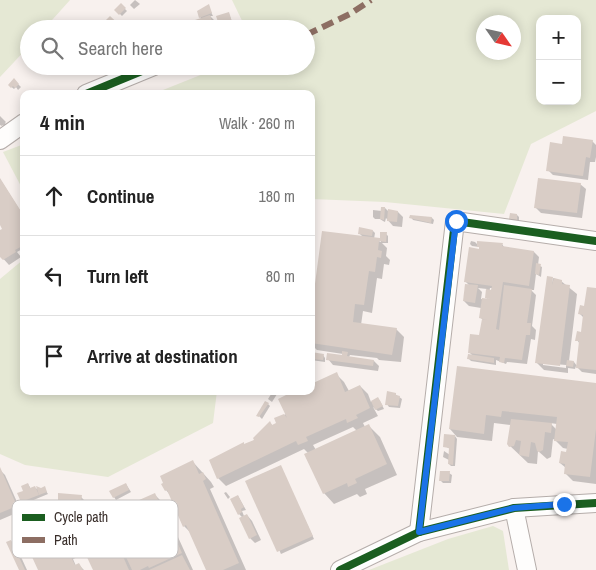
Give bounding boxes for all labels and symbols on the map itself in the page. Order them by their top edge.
north arrow [476,15,521,60]
route start [445,210,468,233]
route end [553,493,576,516]
legend [12,500,178,558]
text: Cycle path [54,508,108,526]
text: Path [54,531,78,549]

